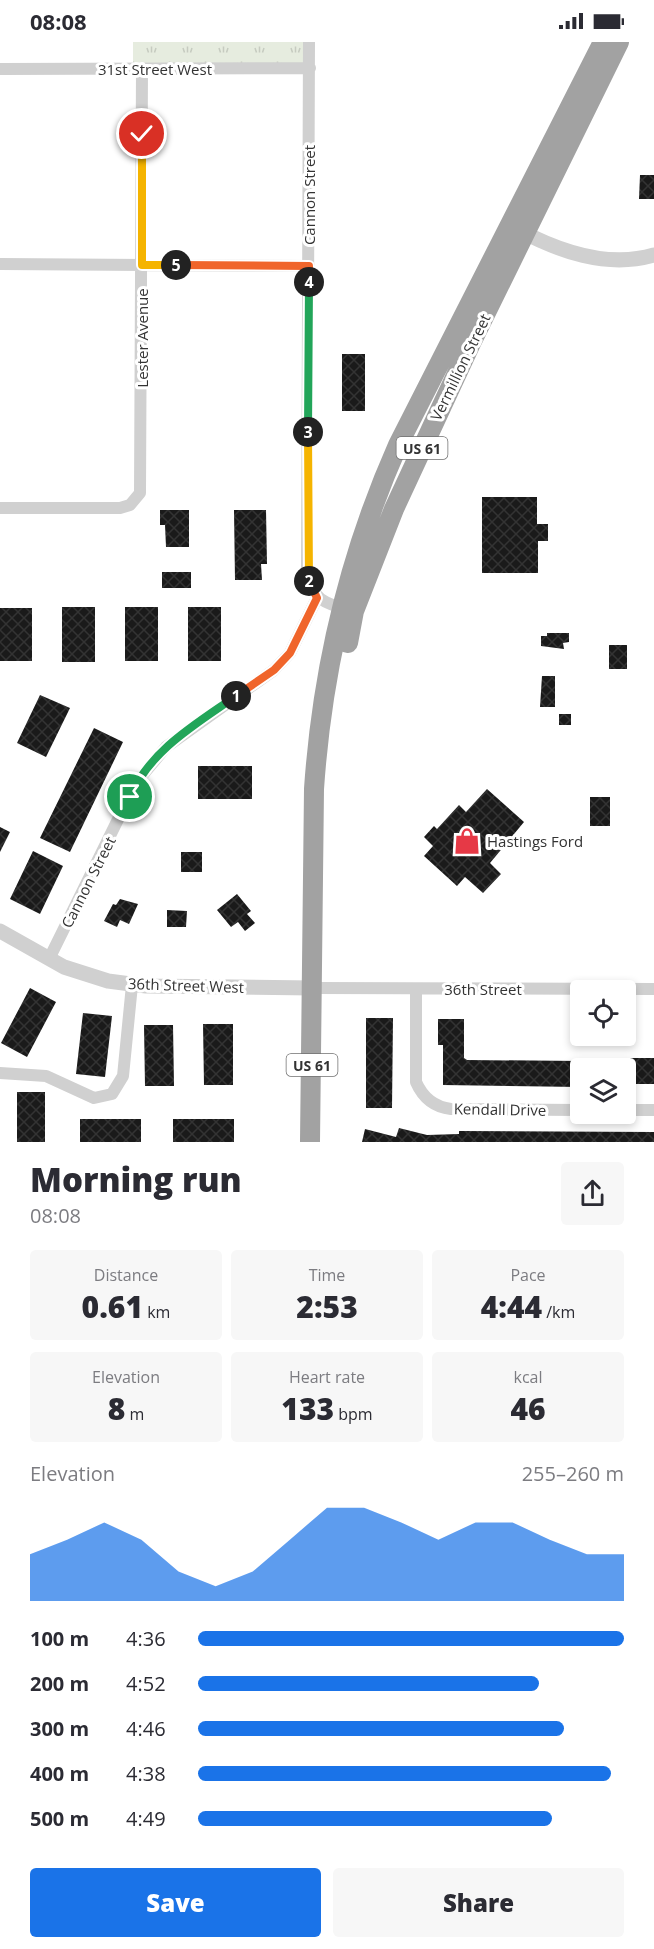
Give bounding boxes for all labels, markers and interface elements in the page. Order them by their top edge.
text: 08:08 [30,6,87,36]
street label: 31st Street West [98,59,212,79]
pin [116,108,167,159]
icon: check [125,117,158,150]
street label: Cannon Street [299,145,319,245]
pin: 5 [161,250,191,280]
text: 5 [171,254,181,276]
pin: 4 [294,267,324,297]
text: 4 [304,271,314,293]
street label: Lester Avenue [132,288,152,388]
street label: Vermillion Street [425,310,495,424]
pin: 3 [293,417,323,447]
text: 3 [303,421,313,443]
road number: US 61 [396,437,448,459]
pin: 2 [294,566,324,596]
text: 2 [304,570,314,592]
pin: 1 [221,681,251,711]
text: 1 [231,685,241,707]
pin [104,771,155,822]
icon: arrive [113,780,146,813]
shop icon: Hastings Ford [452,826,482,856]
place label: Hastings Ford [487,831,583,851]
street label: Cannon Street [56,833,120,931]
street label: 36th Street West [128,973,244,997]
street label: 36th Street [444,979,522,999]
map controls [570,980,636,1124]
button: locate [570,980,636,1046]
road number: US 61 [286,1054,338,1076]
button: layers [570,1058,636,1124]
street label: Kendall Drive [454,1098,546,1120]
text: Morning run [30,1157,242,1202]
button: share [561,1162,624,1225]
text: 08:08 [30,1202,81,1229]
text: Distance [94,1264,158,1286]
text: Time [309,1264,345,1286]
text: Pace [510,1264,546,1286]
text: 0.61 [82,1286,143,1327]
text: 2:53 [296,1286,358,1327]
text: 4:44 [481,1286,542,1327]
text: km [143,1301,170,1323]
text: /km [542,1301,575,1323]
text: Elevation [92,1366,160,1388]
text: Heart rate [289,1366,365,1388]
text: kcal [514,1366,543,1388]
text: 8 [108,1388,125,1429]
text: 133 [281,1388,334,1429]
text: 46 [510,1388,546,1429]
text: m [125,1403,144,1425]
text: bpm [334,1403,373,1425]
text: Elevation [30,1460,115,1487]
text: 255–260 m [522,1460,624,1487]
text: 100 m [30,1625,89,1652]
text: 4:36 [126,1625,166,1652]
text: 200 m [30,1670,89,1697]
text: 4:52 [126,1670,166,1697]
text: 300 m [30,1715,89,1742]
text: 4:46 [126,1715,166,1742]
text: 400 m [30,1760,89,1787]
text: 4:38 [126,1760,166,1787]
text: 500 m [30,1805,89,1832]
text: 4:49 [126,1805,166,1832]
button: Save [30,1868,321,1937]
button: Share [333,1868,624,1937]

